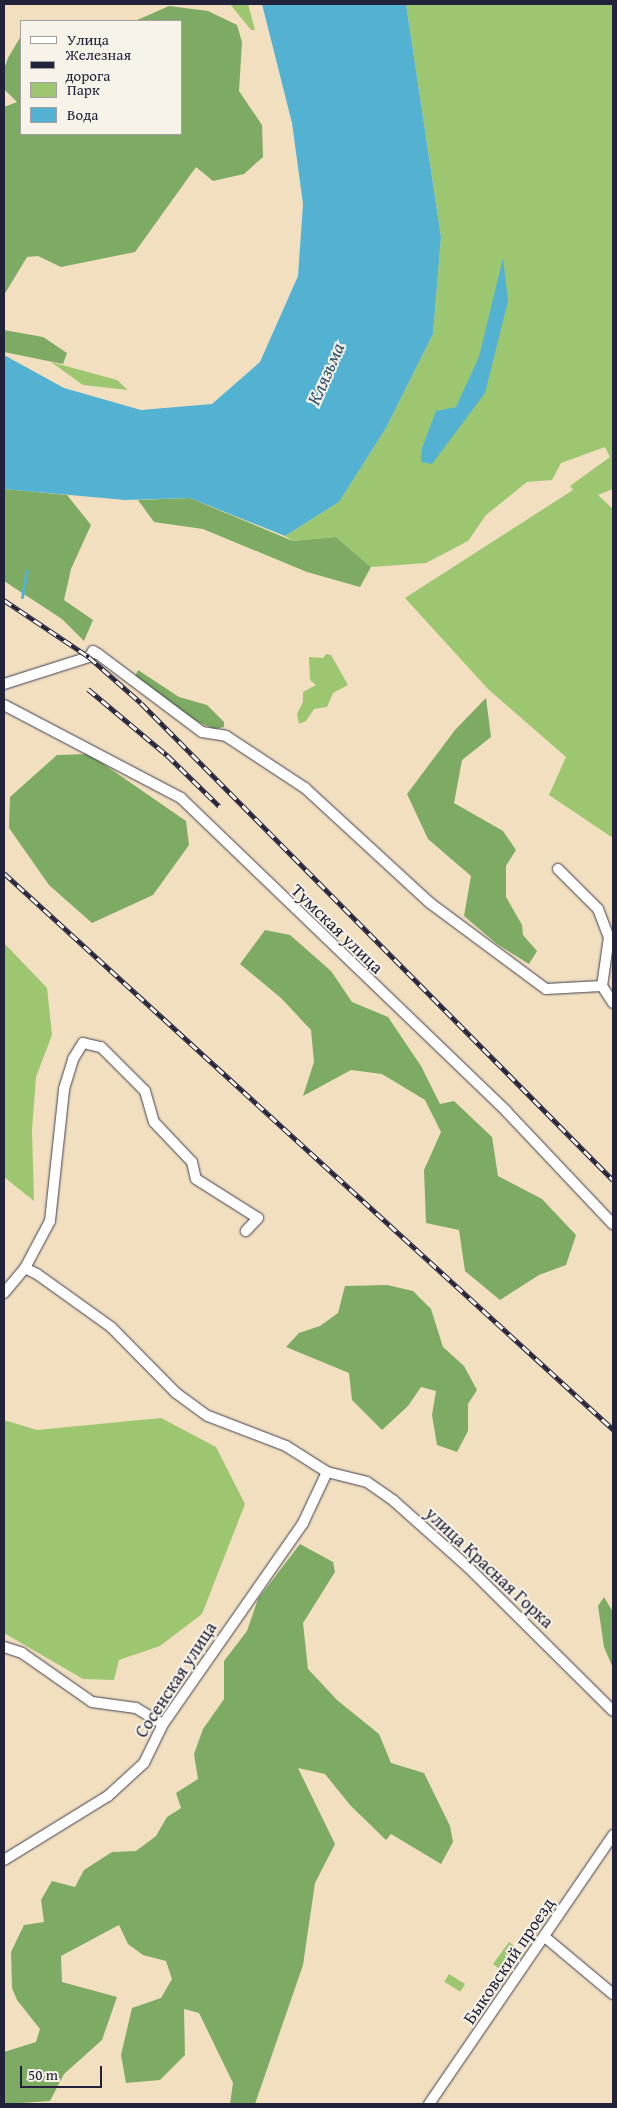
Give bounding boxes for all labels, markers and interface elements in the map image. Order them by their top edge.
legend [20,20,182,135]
text: Улица [67,29,109,50]
text: Железная дорога [65,44,131,86]
text: Парк [67,79,100,100]
text: Вода [67,104,98,125]
water label: Клязьма [302,339,350,409]
street label: Тумская улица [286,880,388,978]
street label: улица Красная Горка [420,1503,558,1633]
street label: Сосенская улица [131,1618,221,1742]
street label: Быковский проезд [459,1894,559,2028]
scale bar [22,2056,105,2088]
text: 50 m [28,2064,58,2085]

